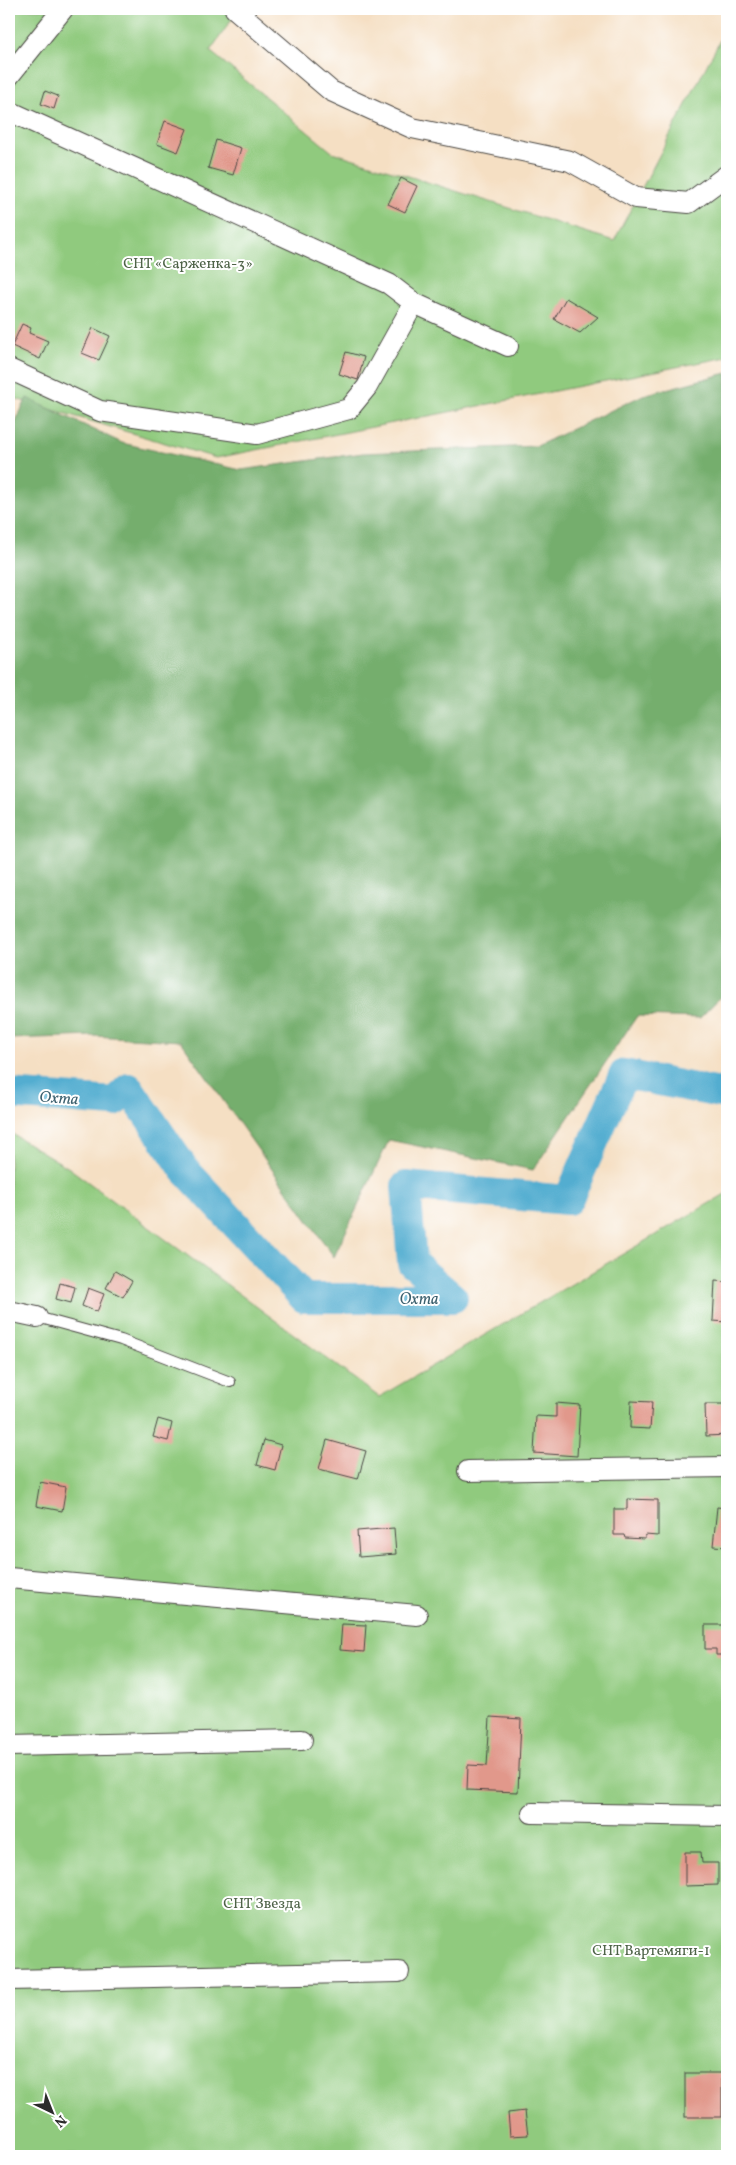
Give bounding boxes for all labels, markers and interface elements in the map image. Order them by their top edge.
park label: СНТ «Сарженка-3» [123,254,253,275]
water label: Охта [39,1087,80,1111]
water label: Охта [399,1289,439,1311]
park label: СНТ Звезда [223,1894,301,1915]
park label: СНТ Вартемяги-1 [592,1941,710,1962]
north arrow [28,2088,78,2138]
text: N [50,2110,70,2131]

